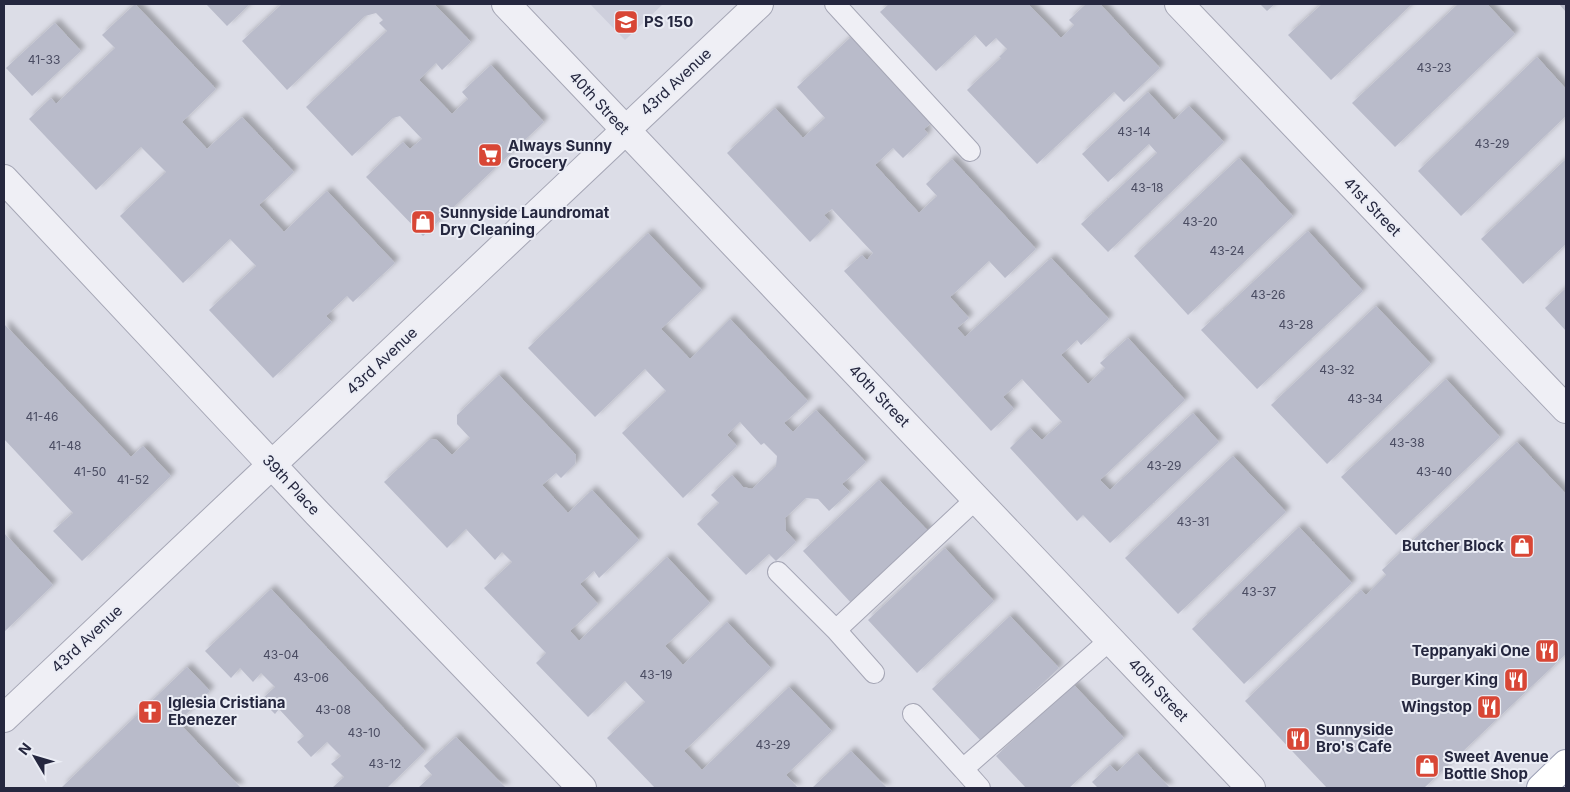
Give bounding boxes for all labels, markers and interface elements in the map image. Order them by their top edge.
school or university icon: PS 150 [613,9,639,35]
place label: PS 150 [644,12,693,31]
street label: 43rd Avenue [636,44,715,119]
house number: 41-33 [28,52,60,67]
house number: 43-23 [1416,60,1452,75]
street label: 40th Street [565,67,634,138]
house number: 43-14 [1117,124,1151,139]
place label: Always Sunny Grocery [508,136,612,172]
house number: 43-29 [1474,136,1510,151]
supermarket icon: Always Sunny Grocery [477,142,503,168]
street label: 41st Street [1340,173,1405,240]
house number: 43-18 [1131,180,1164,195]
place label: Sunnyside Laundromat Dry Cleaning [440,203,610,239]
shop icon: Sunnyside Laundromat Dry Cleaning [410,209,436,235]
house number: 43-20 [1182,214,1218,229]
house number: 43-24 [1209,243,1245,258]
house number: 43-26 [1250,287,1286,302]
house number: 43-28 [1278,317,1314,332]
street label: 43rd Avenue [342,323,421,398]
street label: 40th Street [845,360,914,431]
house number: 43-32 [1319,362,1355,377]
house number: 43-34 [1347,391,1383,406]
house number: 41-46 [25,409,59,424]
house number: 43-38 [1389,435,1425,450]
house number: 41-48 [48,438,82,453]
street label: 39th Place [259,450,324,519]
house number: 43-29 [1146,458,1182,473]
house number: 41-50 [74,464,106,479]
house number: 43-40 [1416,464,1452,479]
house number: 41-52 [117,472,149,487]
house number: 43-31 [1177,514,1209,529]
shop icon: Butcher Block [1509,533,1535,559]
place label: Butcher Block [1402,536,1504,555]
house number: 43-37 [1242,584,1277,599]
street label: 43rd Avenue [47,601,126,676]
restaurant icon: Teppanyaki One [1534,638,1560,664]
place label: Teppanyaki One [1412,641,1530,660]
house number: 43-04 [263,647,299,662]
street label: 40th Street [1124,654,1193,725]
house number: 43-19 [639,667,673,682]
restaurant icon: Burger King [1503,667,1529,693]
house number: 43-06 [293,670,329,685]
place label: Burger King [1411,670,1498,689]
place label: Iglesia Cristiana Ebenezer [168,693,286,729]
restaurant icon: Wingstop [1476,694,1502,720]
place label: Wingstop [1401,697,1472,716]
church icon: Iglesia Cristiana Ebenezer [137,699,163,725]
house number: 43-08 [315,702,351,717]
place label: Sunnyside Bro's Cafe [1316,720,1394,756]
house number: 43-10 [347,725,381,740]
restaurant icon: Sunnyside Bro's Cafe [1285,726,1311,752]
north arrow [10,732,60,782]
house number: 43-29 [755,737,791,752]
text: N [14,739,34,758]
place label: Sweet Avenue Bottle Shop [1444,747,1549,783]
shop icon: Sweet Avenue Bottle Shop [1414,753,1440,779]
house number: 43-12 [369,756,401,771]

